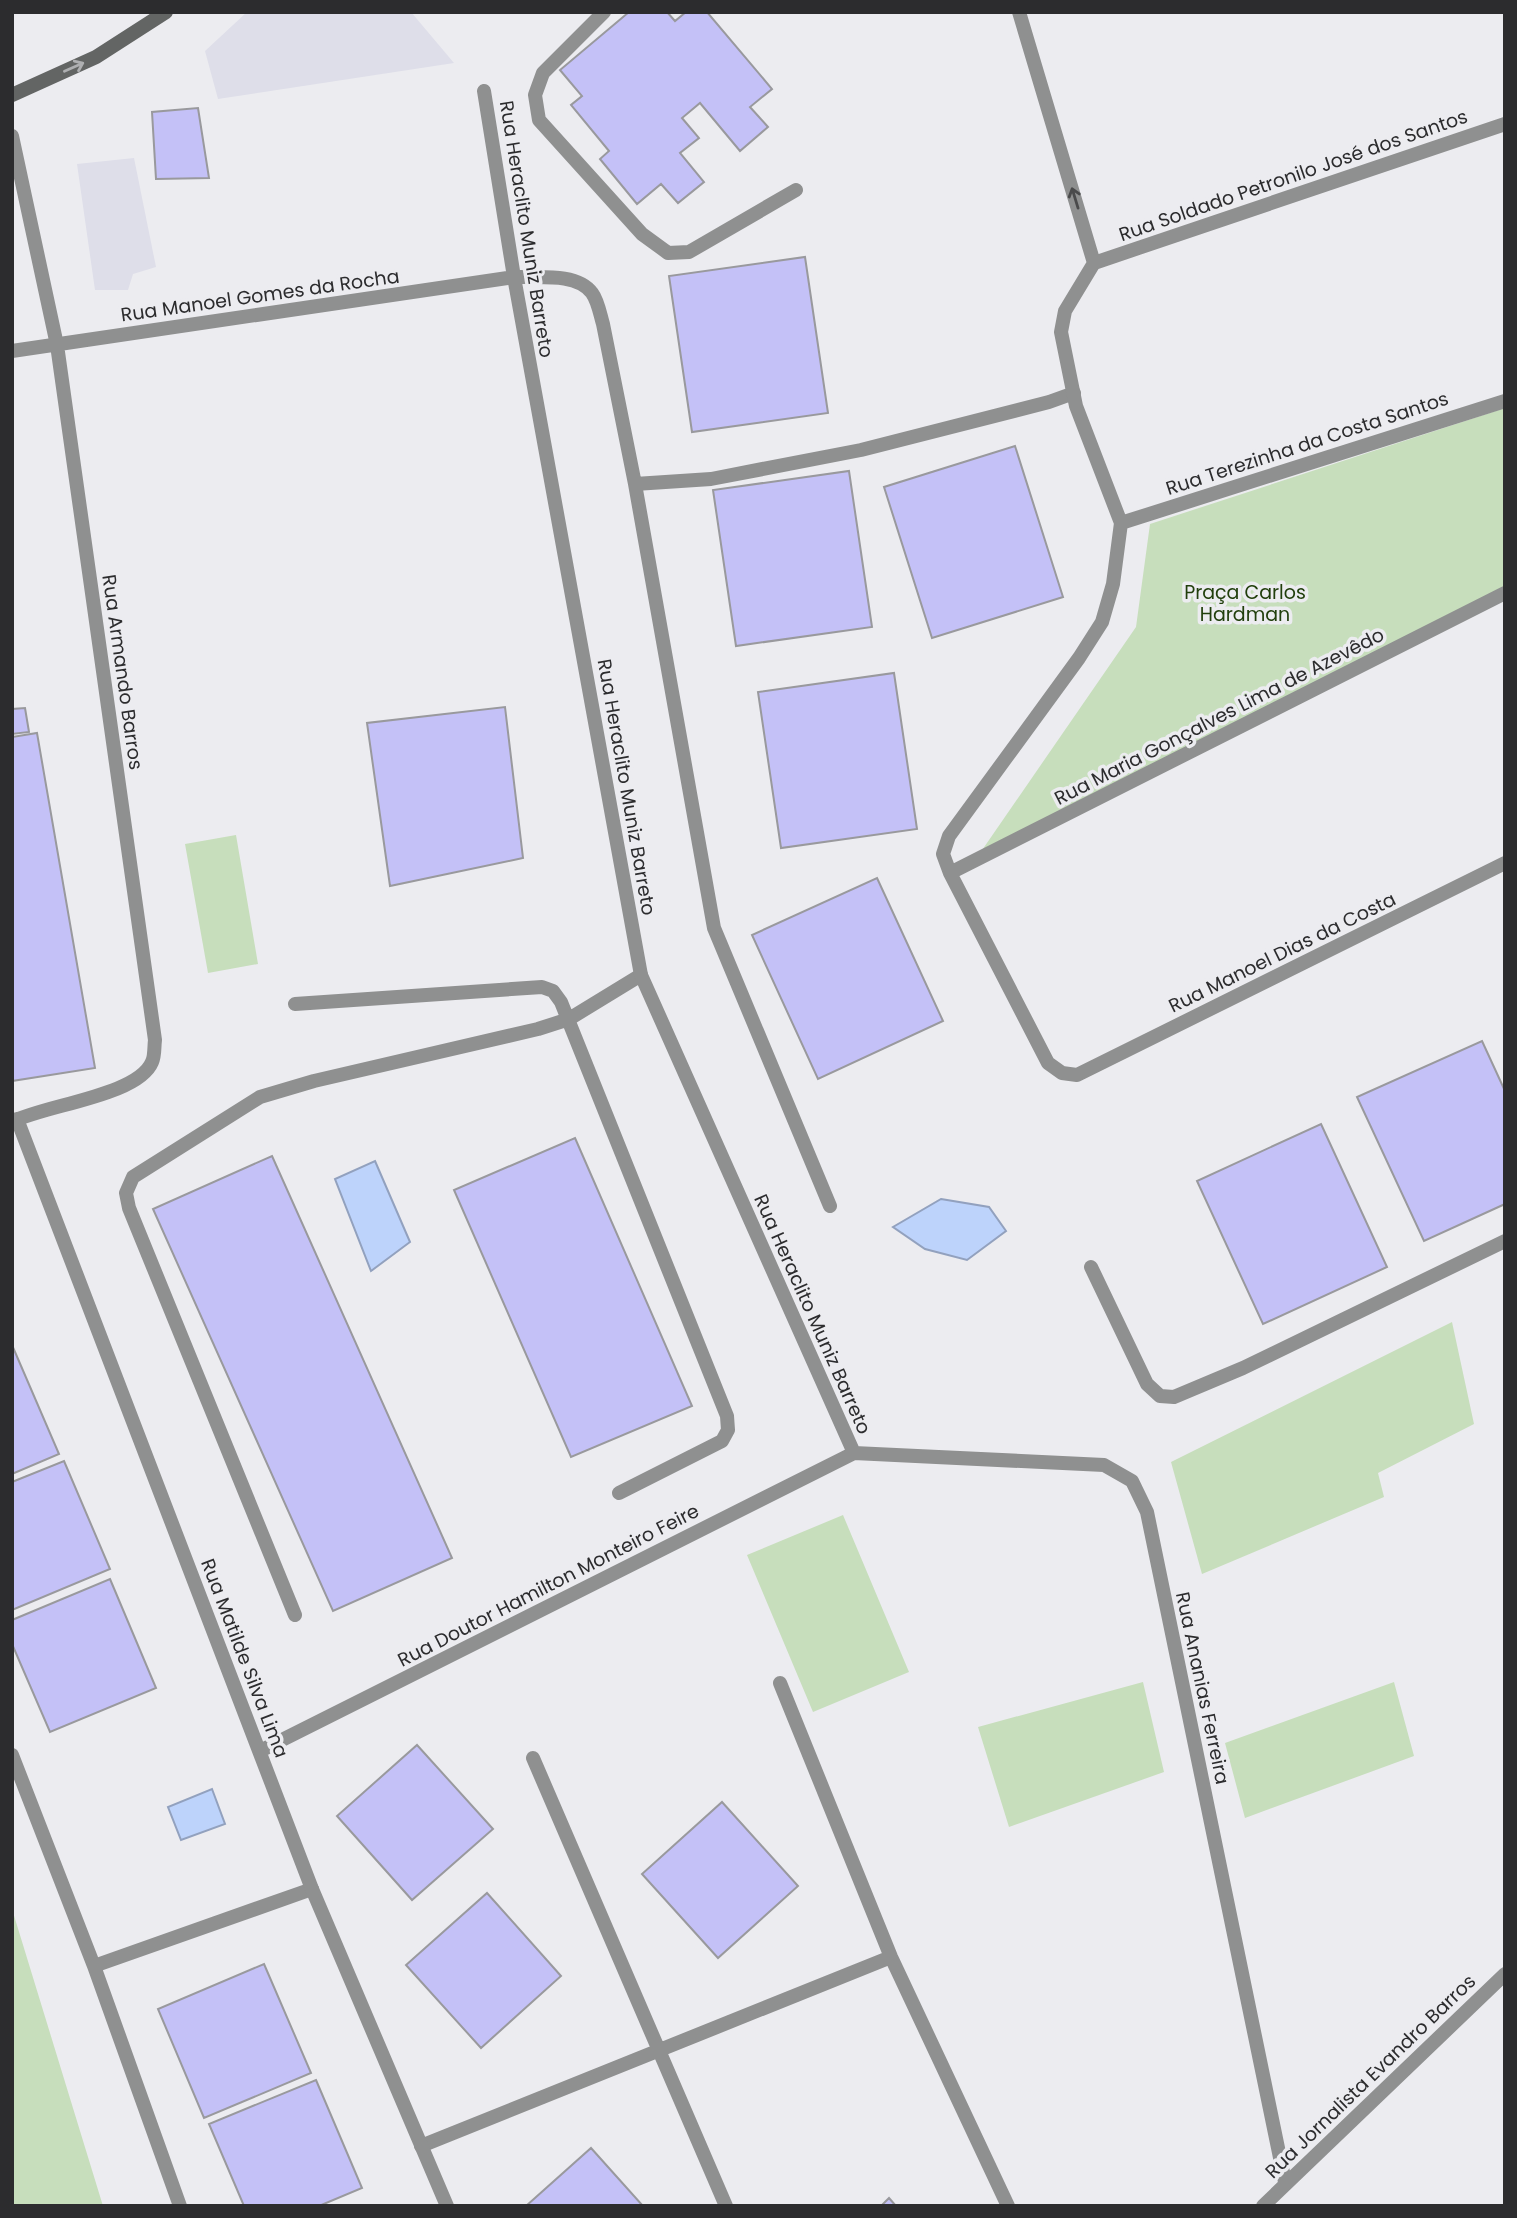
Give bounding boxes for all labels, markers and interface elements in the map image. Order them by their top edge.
one-way arrow [63,60,85,73]
street label: Rua Heraclito Muniz Barreto [493,99,560,360]
street label: Rua Soldado Petronilo José dos Santos [1115,103,1471,248]
one-way arrow [1067,187,1080,209]
street label: Rua Manoel Gomes da Rocha [119,263,401,328]
street label: Rua Terezinha da Costa Santos [1162,385,1452,502]
street label: Rua Armando Barros [95,573,150,771]
park label: Praça Carlos Hardman [1184,579,1306,628]
street label: Rua Maria Gonçalves Lima de Azevêdo [1050,621,1389,812]
street label: Rua Heraclito Muniz Barreto [591,657,662,918]
street label: Rua Manoel Dias da Costa [1164,886,1400,1019]
street label: Rua Heraclito Muniz Barreto [747,1190,878,1439]
street label: Rua Doutor Hamilton Monteiro Feire [393,1497,704,1674]
street label: Rua Matilde Silva Lima [194,1555,295,1762]
street label: Rua Ananias Ferreira [1169,1589,1236,1787]
street label: Rua Jornalista Evandro Barros [1259,1968,1482,2184]

